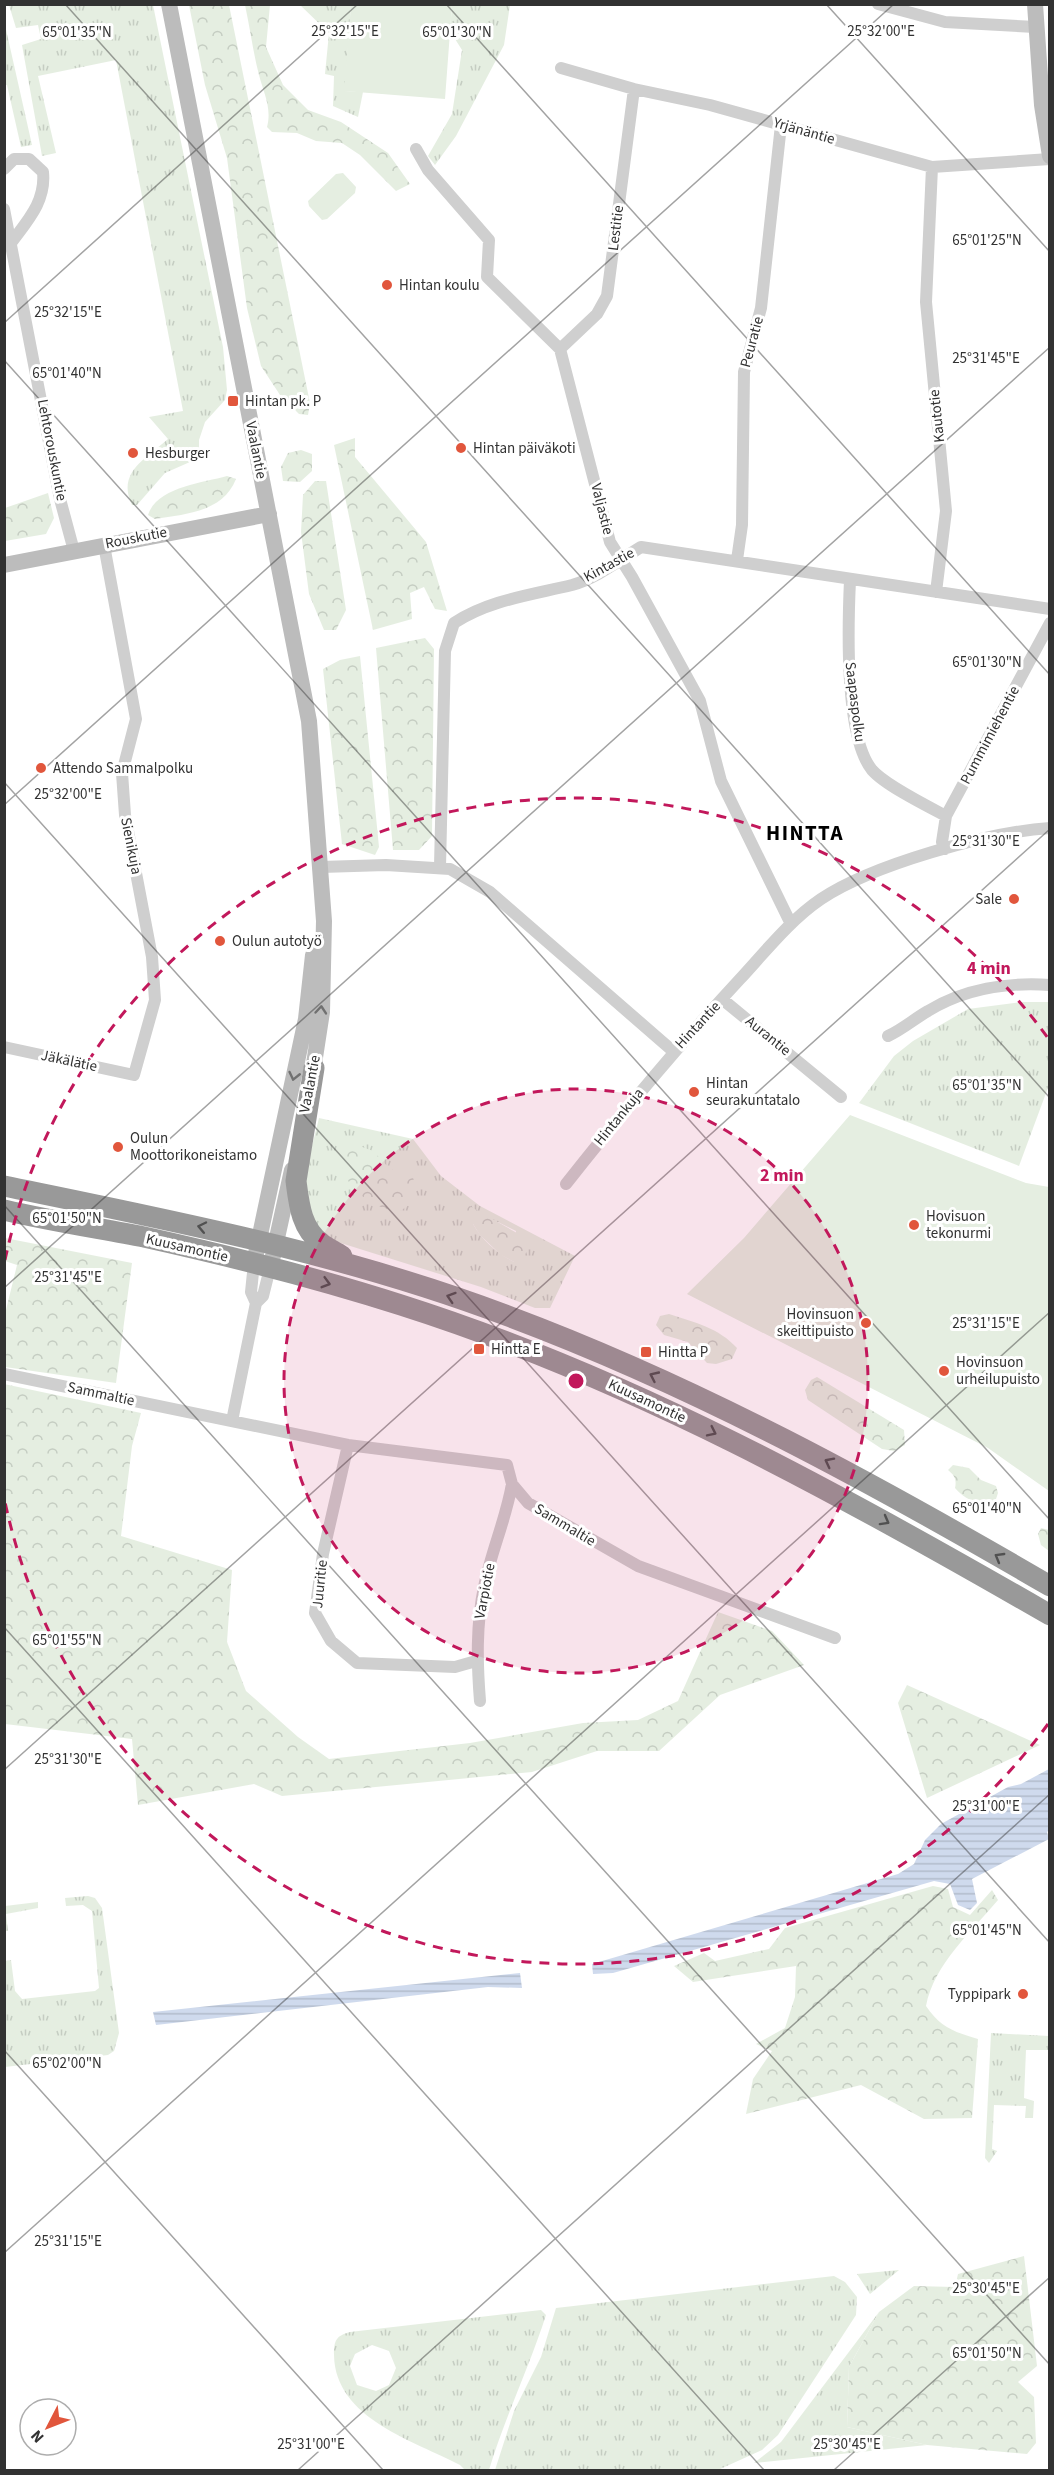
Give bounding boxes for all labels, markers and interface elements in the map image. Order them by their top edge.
text: 25°32'15"E [311,21,379,42]
text: 25°32'00"E [847,21,915,42]
text: 65°01'35"N [42,22,112,43]
text: 65°01'30"N [422,22,492,43]
street label: Yrjänäntie [770,112,837,150]
street label: Lestitie [603,204,629,252]
text: 65°01'25"N [952,230,1022,251]
place label: Hintan koulu [399,275,480,296]
marker: Hintan koulu [380,278,394,292]
text: 25°32'15"E [34,302,102,323]
street label: Peuratie [735,314,769,370]
text: 25°31'45"E [952,348,1020,369]
text: 65°01'40"N [32,363,102,384]
street label: Kautotie [924,388,950,444]
place label: Hintan pk. P [245,391,321,412]
marker: Hintan pk. P [226,394,240,408]
street label: Lehtorouskuntie [32,397,72,503]
street label: Vaalantie [240,419,272,481]
place label: Hintan päiväkoti [473,438,576,459]
marker: Hintan päiväkoti [454,441,468,455]
place label: Hesburger [145,443,211,464]
marker: Hesburger [126,446,140,460]
street label: Valjastie [585,481,619,537]
street label: Rouskutie [103,522,169,554]
street label: Kintastie [580,542,638,588]
text: 65°01'30"N [952,652,1022,673]
street label: Saapaspolku [840,661,870,743]
street label: Pummimiehentie [955,682,1025,788]
place label: Attendo Sammalpolku [53,758,193,779]
marker: Attendo Sammalpolku [34,761,48,775]
text: 25°32'00"E [34,784,102,805]
street label: Sienikuja [115,816,147,876]
district label: HINTTA [766,818,844,848]
text: 25°31'30"E [952,831,1020,852]
place label: Sale [975,889,1002,910]
marker: Sale [1007,892,1021,906]
place label: Oulun autotyö [232,931,322,952]
marker: Oulun autotyö [213,934,227,948]
text: 4 min [967,956,1011,981]
street label: Hintantie [670,996,726,1054]
one-way arrow [315,1006,328,1015]
street label: Aurantie [741,1011,795,1061]
street label: Jäkälätie [39,1045,99,1077]
street label: Vaalantie [294,1053,326,1115]
one-way arrow [288,1071,301,1081]
place label: Hintan seurakuntatalo [706,1073,800,1111]
text: 65°01'35"N [952,1075,1022,1096]
street label: Hintankuja [589,1084,649,1150]
marker: Hintan seurakuntatalo [687,1085,701,1099]
place label: Oulun Moottorikoneistamo [130,1128,257,1166]
marker: Oulun Moottorikoneistamo [111,1140,125,1154]
text: 2 min [760,1163,804,1188]
place label: Hovisuon tekonurmi [926,1206,991,1244]
text: 65°01'50"N [32,1208,102,1229]
marker: Hovisuon tekonurmi [907,1218,921,1232]
one-way arrow [197,1221,207,1234]
street label: Kuusamontie [144,1228,230,1268]
text: 25°31'45"E [34,1267,102,1288]
one-way arrow [321,1276,331,1289]
one-way arrow [446,1292,457,1304]
place label: Hovinsuon skeittipuisto [777,1304,854,1342]
text: 25°31'15"E [952,1313,1020,1334]
marker: Hovinsuon skeittipuisto [859,1316,873,1330]
place label: Hintta E [491,1339,541,1360]
marker: Hintta E [472,1342,486,1356]
place label: Hintta P [658,1342,708,1363]
marker: Hintta P [639,1345,653,1359]
place label: Hovinsuon urheilupuisto [956,1352,1040,1390]
marker: Hovinsuon urheilupuisto [937,1364,951,1378]
centre of rings [566,1371,586,1391]
one-way arrow [649,1371,660,1383]
street label: Kuusamontie [605,1374,689,1428]
street label: Sammaltie [66,1377,136,1411]
one-way arrow [706,1424,717,1436]
one-way arrow [824,1458,835,1469]
street label: Sammaltie [530,1498,600,1552]
text: 65°01'40"N [952,1498,1022,1519]
one-way arrow [879,1514,890,1525]
one-way arrow [995,1553,1005,1564]
street label: Juuritie [307,1559,333,1609]
street label: Varpiotie [469,1561,501,1621]
text: 65°01'55"N [32,1630,102,1651]
text: 25°31'30"E [34,1749,102,1770]
text: 25°31'00"E [952,1796,1020,1817]
text: 65°01'45"N [952,1920,1022,1941]
place label: Typpipark [948,1984,1012,2005]
marker: Typpipark [1016,1987,1030,2001]
text: 65°02'00"N [32,2053,102,2074]
text: 25°31'15"E [34,2231,102,2252]
text: 25°30'45"E [952,2278,1020,2299]
text: 65°01'50"N [952,2343,1022,2364]
north arrow [18,2397,78,2457]
text: N [26,2425,49,2448]
text: 25°31'00"E [277,2434,345,2455]
text: 25°30'45"E [813,2434,881,2455]

